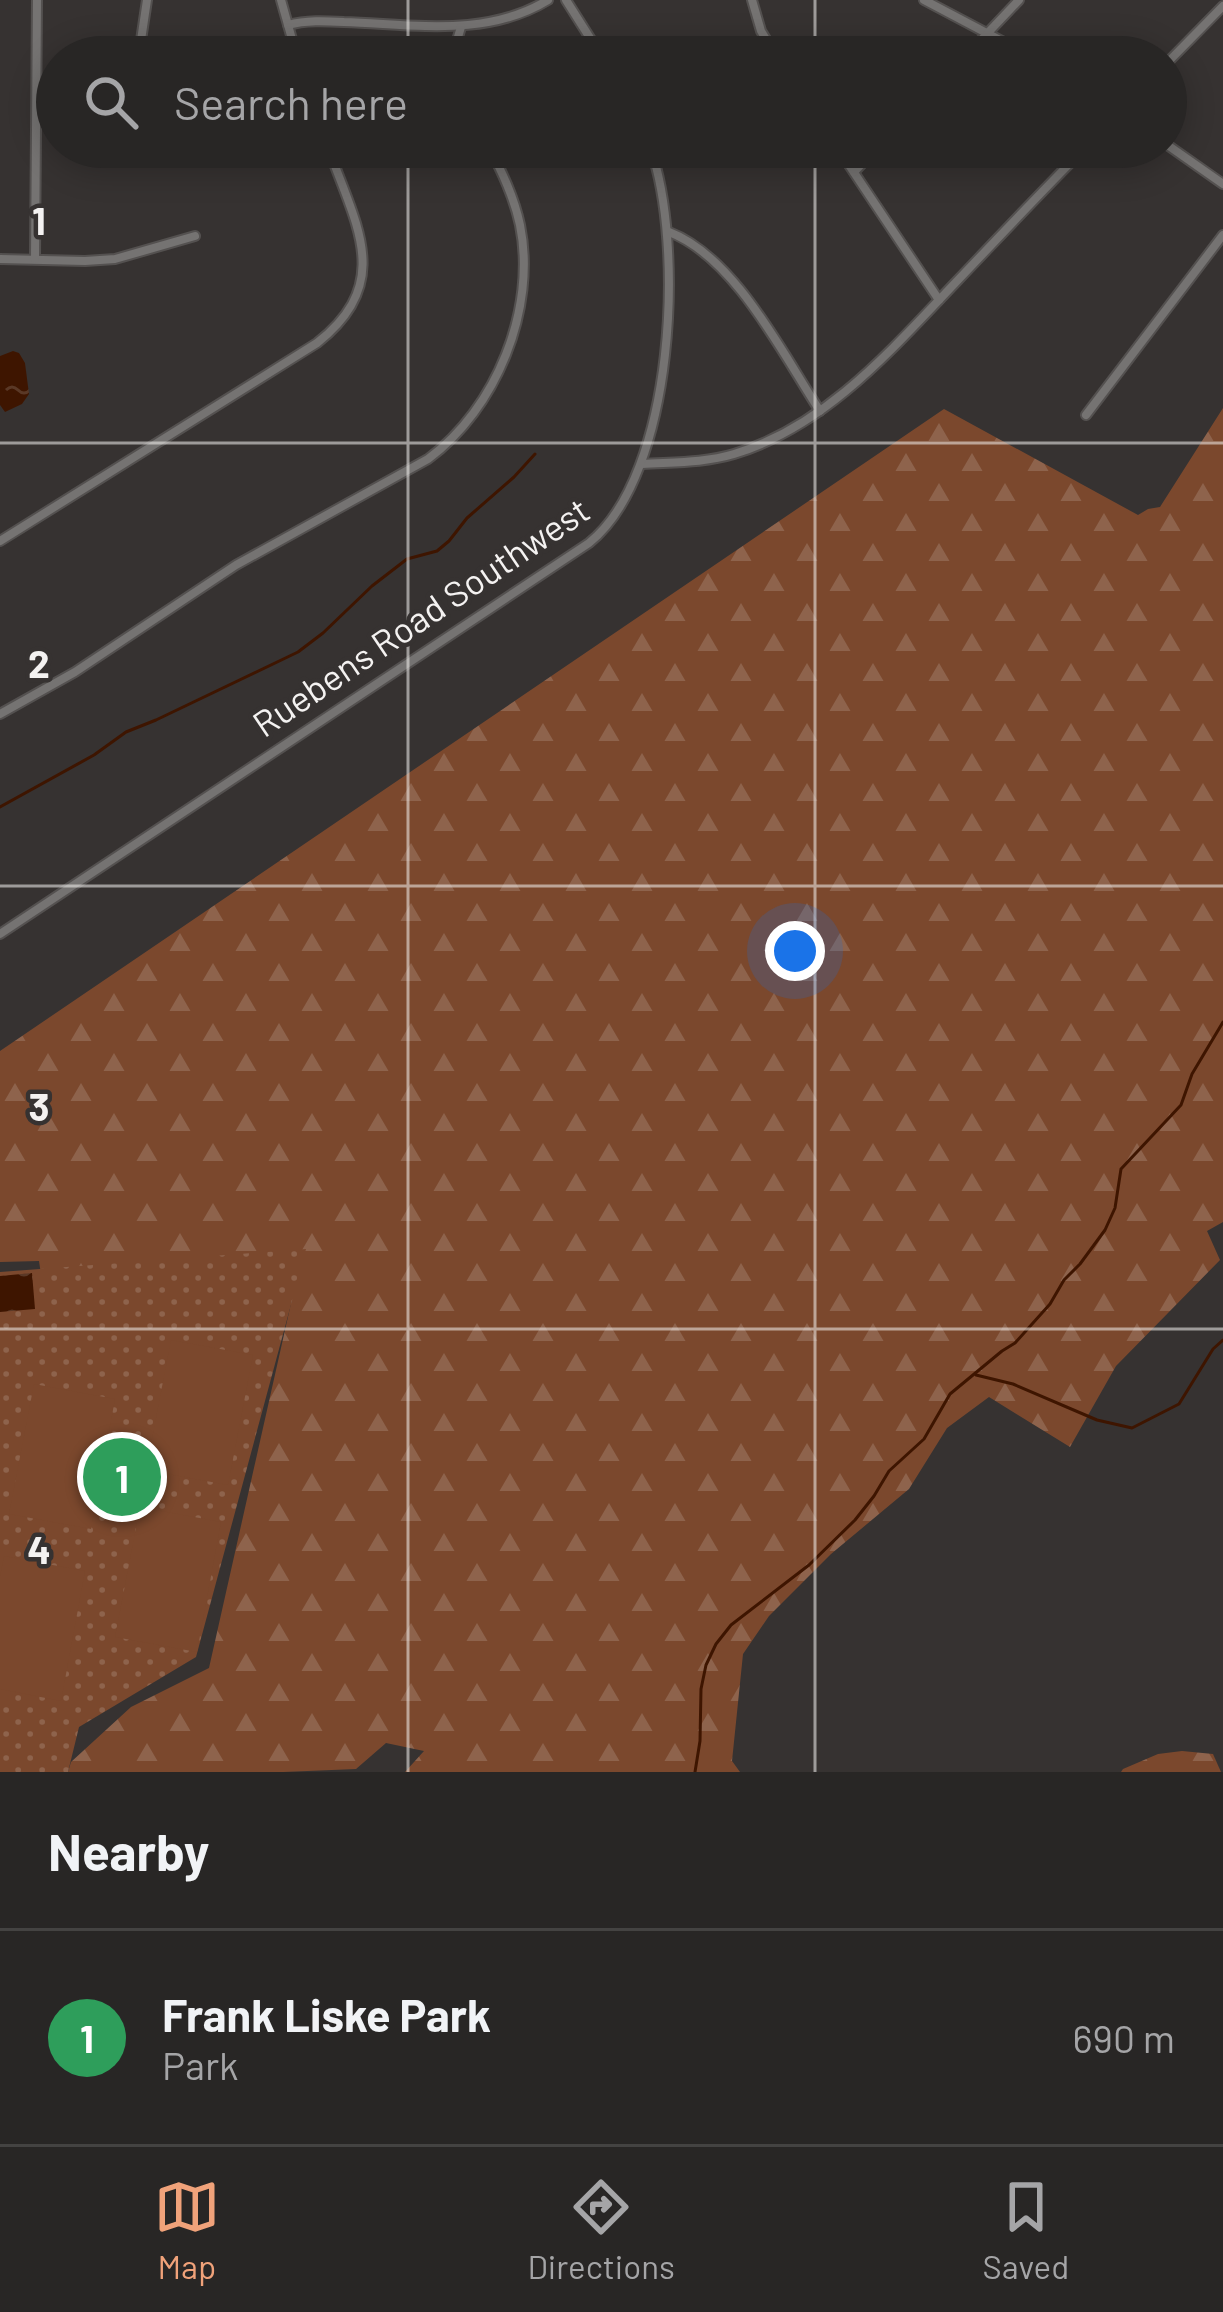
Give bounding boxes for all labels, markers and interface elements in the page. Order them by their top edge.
search box [36,36,1187,168]
icon: search [78,69,144,135]
text: Search here [174,75,408,129]
text: 1 [32,196,46,243]
street label: Ruebens Road Southwest [244,487,597,744]
text: 2 [28,639,50,686]
your location [765,921,825,981]
text: 3 [28,1082,50,1129]
pin: 1 [83,1432,161,1522]
text: 4 [27,1525,51,1572]
text: Nearby [48,1820,209,1881]
text: Frank Liske Park [162,1987,491,2041]
text: 1 [80,2014,94,2061]
text: 690 m [1073,2014,1175,2061]
text: Park [162,2041,239,2088]
tab: Map [154,2174,220,2286]
tab: Directions [527,2174,675,2286]
tab: Saved [983,2174,1069,2286]

